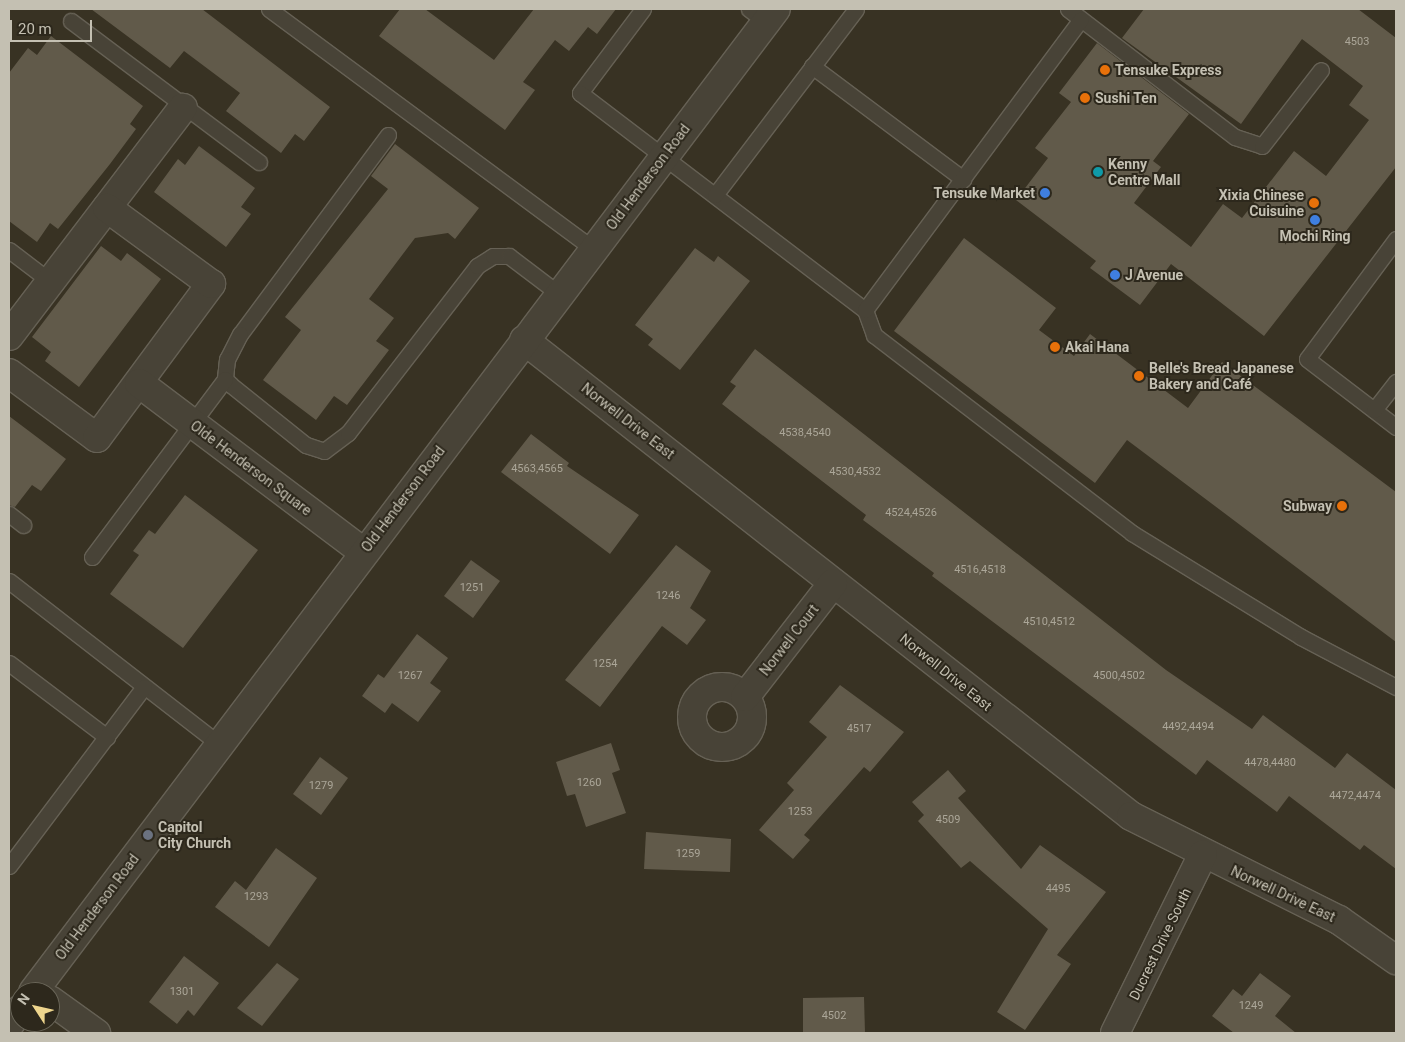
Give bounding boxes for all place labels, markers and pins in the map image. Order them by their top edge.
place label: Tensuke Express [1115,62,1222,78]
marker: Tensuke Express [1099,64,1111,76]
place label: Sushi Ten [1095,90,1157,106]
marker: Sushi Ten [1079,92,1091,104]
place label: Kenny Centre Mall [1108,156,1181,188]
marker: Kenny Centre Mall [1092,166,1104,178]
place label: Tensuke Market [934,185,1035,201]
marker: Tensuke Market [1039,187,1051,199]
place label: Xixia Chinese Cuisuine [1219,187,1304,220]
marker: Xixia Chinese Cuisuine [1308,197,1320,209]
marker: Mochi Ring [1309,214,1321,226]
place label: Mochi Ring [1280,228,1350,244]
place label: J Avenue [1125,267,1183,283]
marker: J Avenue [1109,269,1121,281]
place label: Akai Hana [1065,339,1129,355]
marker: Akai Hana [1049,341,1061,353]
place label: Belle's Bread Japanese Bakery and Café [1149,360,1294,392]
marker: Belle's Bread Japanese Bakery and Café [1133,370,1145,382]
place label: Subway [1283,498,1332,514]
marker: Subway [1336,500,1348,512]
place label: Capitol City Church [158,819,231,852]
marker: Capitol City Church [142,829,154,841]

